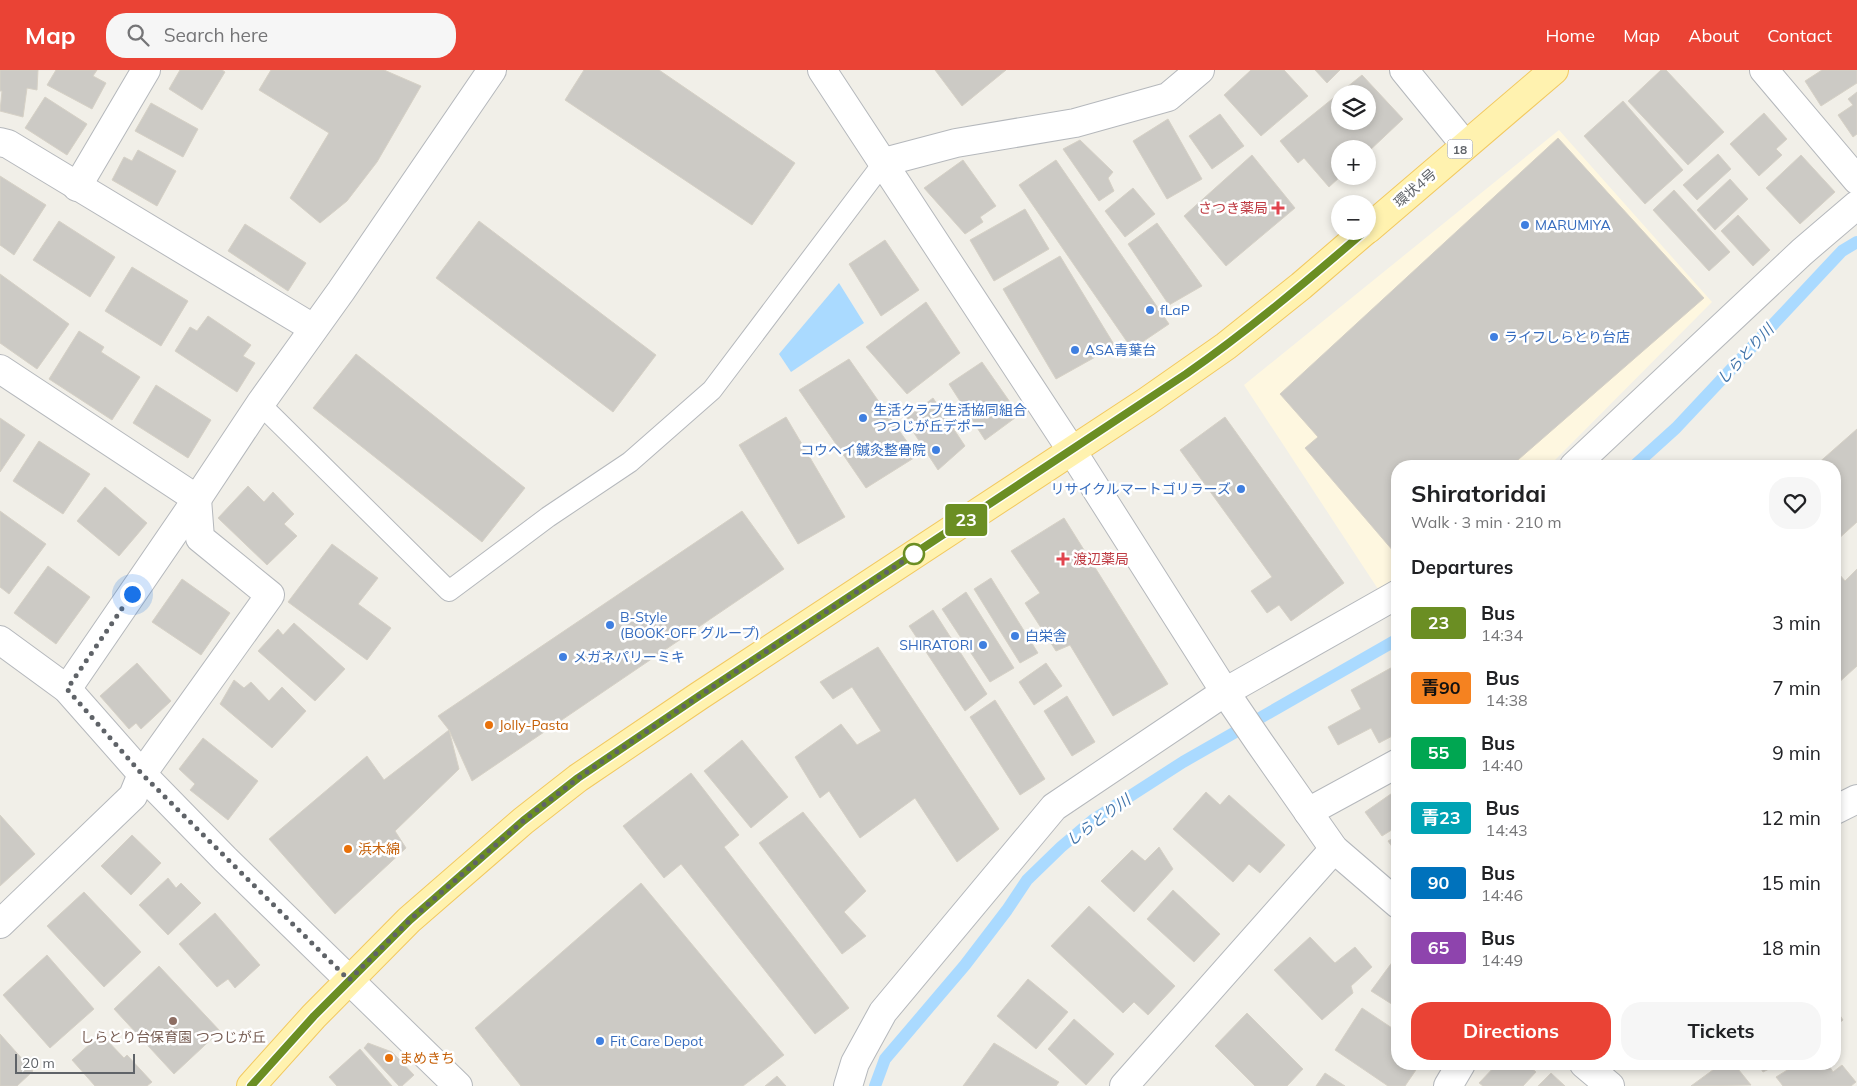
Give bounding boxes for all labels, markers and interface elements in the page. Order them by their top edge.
search box [106,13,456,58]
text: Map [25,20,76,50]
icon: search [124,21,152,49]
text: Search here [164,23,268,47]
text: Home [1545,24,1595,47]
text: Map [1623,24,1660,47]
text: About [1688,24,1739,47]
text: Contact [1767,24,1832,47]
map controls [1331,85,1376,240]
button: layers [1331,85,1376,130]
button: + [1331,140,1376,185]
road number: 18 [1448,140,1472,158]
street label: 環状4号 [1390,165,1440,211]
button: − [1331,195,1376,240]
place label: さつき薬局 [1198,199,1268,217]
marker: さつき薬局 [1272,202,1284,214]
place label: MARUMIYA [1535,216,1611,234]
marker: MARUMIYA [1519,219,1531,231]
place label: fLaP [1160,301,1190,319]
marker: fLaP [1144,304,1156,316]
water label: しらとり川 [1712,319,1779,388]
place label: ライフしらとり台店 [1504,328,1630,346]
marker: ライフしらとり台店 [1488,331,1500,343]
place label: ASA青葉台 [1085,341,1156,359]
marker: ASA青葉台 [1069,344,1081,356]
place label: 生活クラブ生活協同組合 つつじが丘デポー [873,401,1027,435]
marker: 生活クラブ生活協同組合 つつじが丘デポー [857,412,869,424]
place label: コウヘイ鍼灸整骨院 [801,441,926,459]
marker: コウヘイ鍼灸整骨院 [930,444,942,456]
button: heart [1769,477,1821,529]
text: Shiratoridai [1411,478,1546,508]
place label: リサイクルマートゴリラーズ [1050,480,1231,498]
marker: リサイクルマートゴリラーズ [1235,483,1247,495]
line badge: 23 [944,504,988,536]
text: 23 [955,508,977,531]
text: Walk · 3 min · 210 m [1411,512,1562,532]
unlabelled marker [903,543,925,565]
place label: 渡辺薬局 [1073,550,1129,568]
marker: 渡辺薬局 [1057,553,1069,565]
text: Departures [1411,555,1513,579]
your location [120,582,145,607]
text: Bus [1481,601,1515,625]
place label: B-Style (BOOK-OFF グループ) [620,608,760,642]
text: 23 [1428,611,1449,634]
text: 3 min [1772,611,1821,635]
marker: B-Style (BOOK-OFF グループ) [604,619,616,631]
text: 14:34 [1481,625,1523,645]
place label: 白栄舎 [1025,627,1067,645]
marker: 白栄舎 [1009,630,1021,642]
place label: SHIRATORI [899,636,973,654]
marker: SHIRATORI [977,639,989,651]
place label: メガネパリーミキ [573,648,685,666]
marker: メガネパリーミキ [557,651,569,663]
text: Bus [1486,666,1520,690]
text: 青90 [1421,676,1461,699]
text: 7 min [1772,676,1821,700]
text: 14:38 [1486,690,1528,710]
place label: Jolly-Pasta [499,716,569,734]
marker: Jolly-Pasta [483,719,495,731]
text: Bus [1481,731,1515,755]
text: 55 [1428,741,1449,764]
text: 9 min [1772,741,1821,765]
text: 14:40 [1481,755,1523,775]
water label: しらとり川 [1062,789,1136,850]
text: Bus [1486,796,1520,820]
text: 青23 [1421,806,1461,829]
text: 12 min [1761,806,1821,830]
text: 14:43 [1486,820,1528,840]
place label: 浜木綿 [358,840,400,858]
marker: 浜木綿 [342,843,354,855]
text: Bus [1481,861,1515,885]
text: 90 [1428,871,1449,894]
text: 15 min [1761,871,1821,895]
text: 14:46 [1481,885,1523,905]
text: Bus [1481,926,1515,950]
text: 65 [1428,936,1449,959]
text: 18 min [1761,936,1821,960]
text: 14:49 [1481,950,1523,970]
button: Directions [1411,1002,1611,1060]
button: Tickets [1621,1002,1821,1060]
marker: しらとり台保育園 つつじが丘 [167,1015,179,1027]
place label: しらとり台保育園 つつじが丘 [80,1028,266,1046]
place label: Fit Care Depot [610,1032,703,1050]
marker: Fit Care Depot [594,1035,606,1047]
place label: まめきち [399,1049,455,1067]
scale bar [15,1051,135,1074]
marker: まめきち [383,1052,395,1064]
text: 20 m [22,1054,55,1072]

